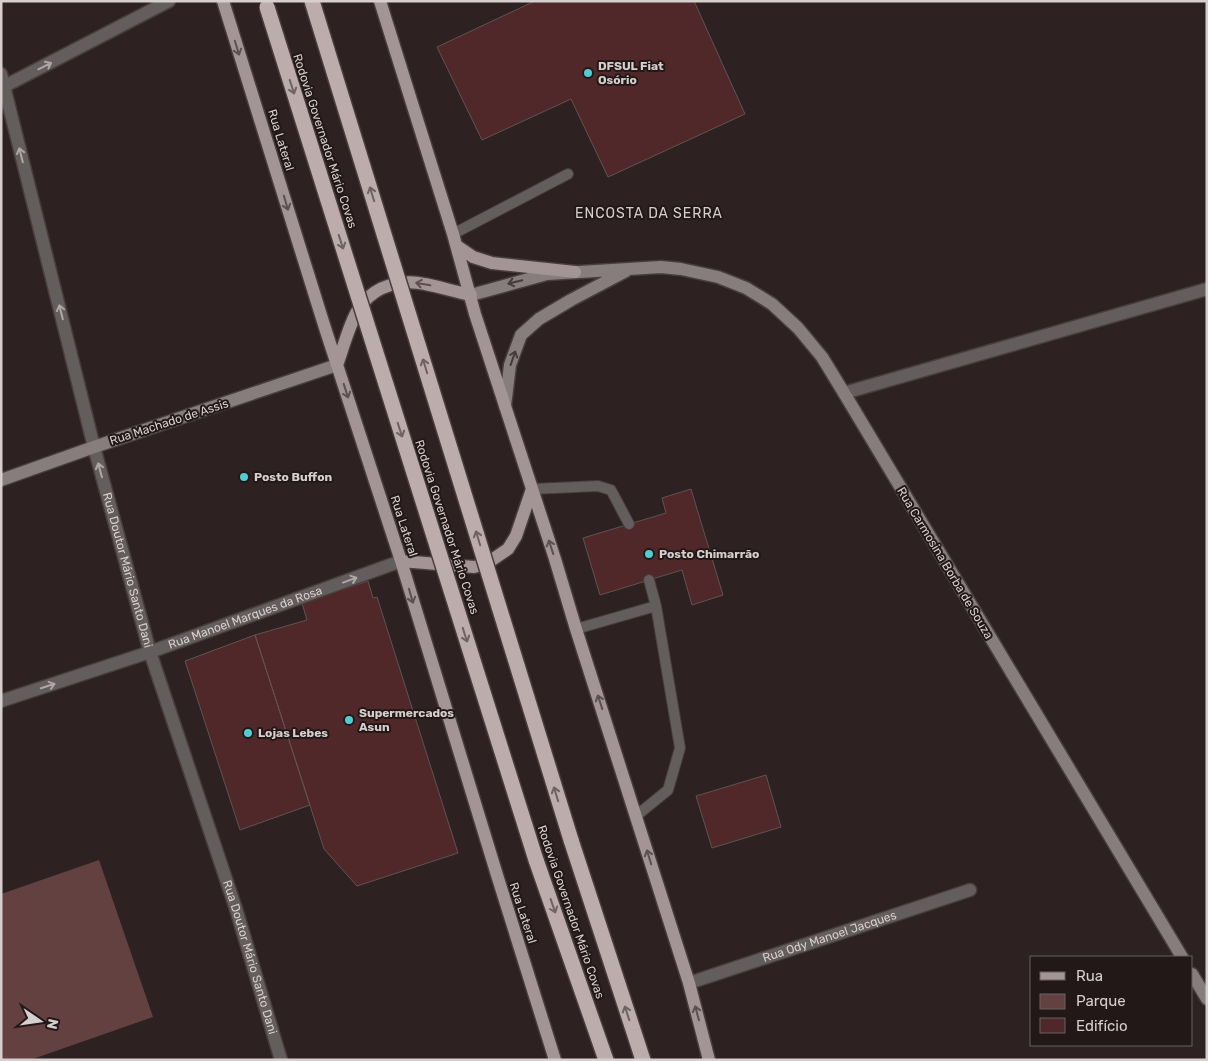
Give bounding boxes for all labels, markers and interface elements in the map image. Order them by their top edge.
one-way arrow [233,39,243,55]
street label: Rodovia Governador Mário Covas [290,52,360,230]
place label: DFSUL Fiat Osório [598,59,664,87]
one-way arrow [37,61,52,71]
marker: DFSUL Fiat Osório [582,67,594,79]
one-way arrow [288,79,297,94]
street label: Rua Lateral [265,108,297,172]
one-way arrow [16,147,25,163]
one-way arrow [366,186,376,202]
one-way arrow [281,195,291,211]
district label: ENCOSTA DA SERRA [575,205,723,222]
one-way arrow [337,233,346,249]
one-way arrow [507,278,523,287]
one-way arrow [416,279,432,289]
one-way arrow [55,305,65,321]
one-way arrow [509,351,518,367]
one-way arrow [419,358,429,374]
one-way arrow [341,383,351,399]
street label: Rua Machado de Assis [108,396,230,448]
one-way arrow [396,422,406,438]
street label: Rodovia Governador Mário Covas [412,438,482,616]
one-way arrow [95,462,105,478]
place label: Posto Buffon [254,470,333,484]
marker: Posto Buffon [238,471,250,483]
street label: Rua Carmosina Borba de Souza [894,485,996,641]
street label: Rua Doutor Mário Santo Dani [100,491,156,649]
street label: Rua Lateral [388,494,420,558]
one-way arrow [472,530,482,546]
one-way arrow [546,540,556,556]
place label: Posto Chimarrão [659,547,759,561]
marker: Posto Chimarrão [643,548,655,560]
one-way arrow [341,575,357,584]
street label: Rua Manoel Marques da Rosa [166,583,324,652]
one-way arrow [407,587,417,603]
one-way arrow [461,627,471,643]
one-way arrow [39,681,55,690]
one-way arrow [594,695,604,711]
place label: Supermercados Asun [359,706,454,734]
marker: Supermercados Asun [343,714,355,726]
place label: Lojas Lebes [258,726,328,740]
marker: Lojas Lebes [242,727,254,739]
one-way arrow [551,786,561,802]
street label: Rodovia Governador Mário Covas [535,823,607,1001]
one-way arrow [644,850,654,866]
street label: Rua Doutor Mário Santo Dani [220,878,280,1036]
street label: Rua Lateral [507,881,539,945]
one-way arrow [548,898,558,914]
street label: Rua Ody Manoel Jacques [761,908,898,965]
legend [1030,956,1193,1046]
text: Rua [1076,967,1103,985]
text: Parque [1076,992,1126,1010]
north arrow [15,996,65,1046]
one-way arrow [691,1005,701,1021]
one-way arrow [622,1006,632,1022]
text: N [43,1017,62,1031]
text: Edifício [1076,1017,1128,1035]

